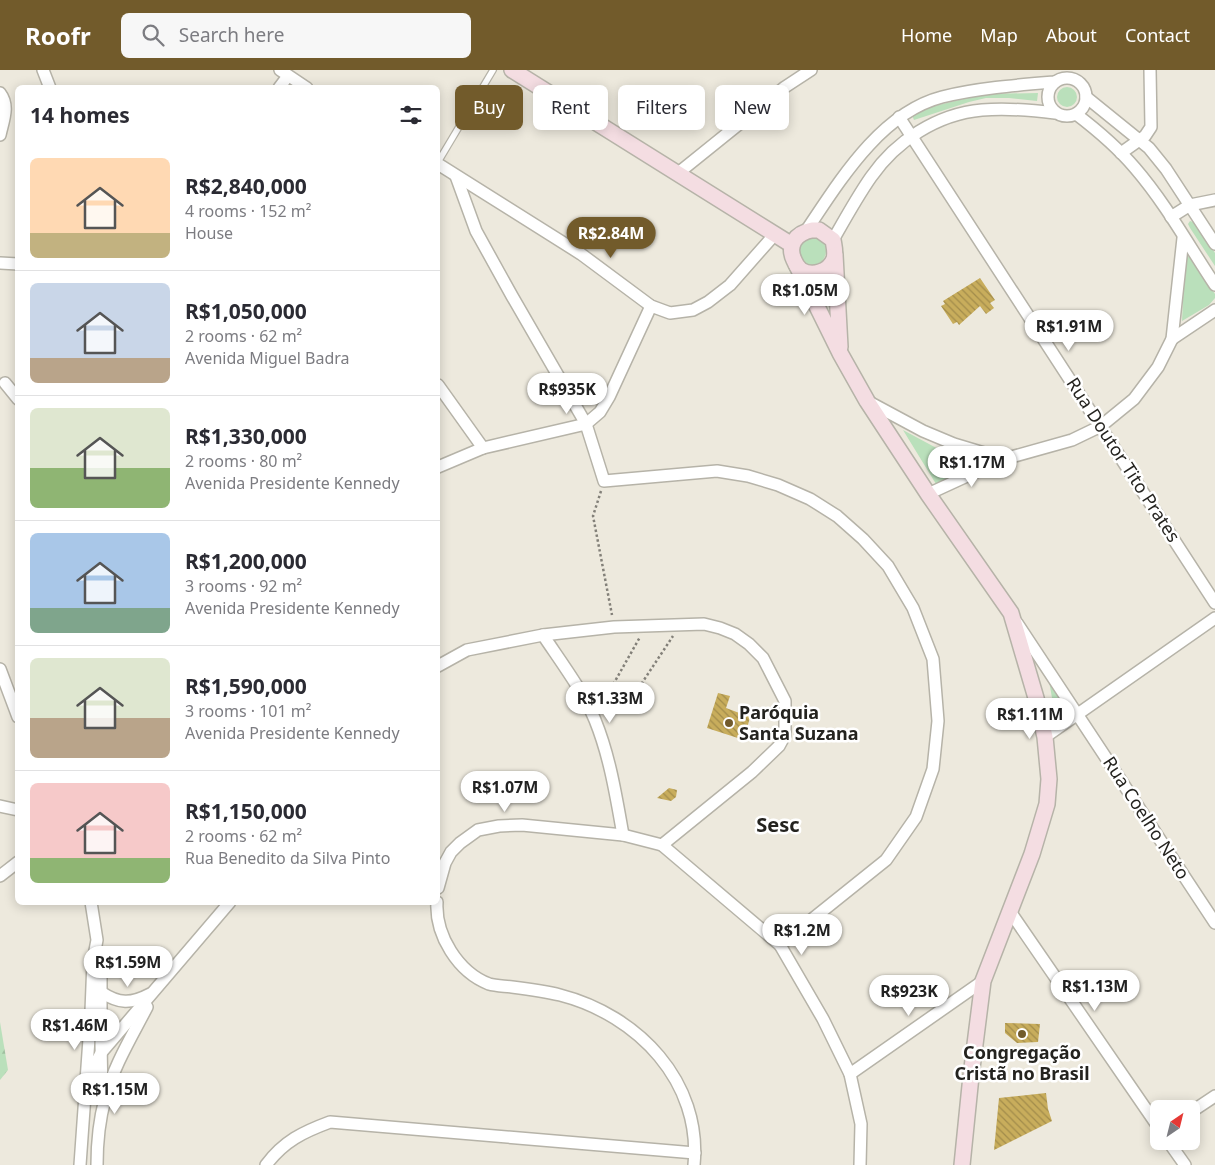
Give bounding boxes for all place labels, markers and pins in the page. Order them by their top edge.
pin: R$2.84M [565,216,657,259]
pin: R$1.05M [759,274,851,316]
pin: R$1.91M [1023,310,1115,352]
pin: R$935K [526,372,608,415]
pin: R$1.17M [926,446,1018,488]
pin: R$1.33M [564,682,656,724]
pin: R$1.11M [984,698,1076,740]
place label: Paróquia Santa Suzana [739,700,858,745]
marker: Paróquia Santa Suzana [723,717,735,729]
pin: R$1.07M [459,770,551,813]
pin: R$1.2M [761,914,843,956]
pin: R$1.59M [82,946,174,988]
pin: R$1.13M [1049,970,1141,1012]
pin: R$923K [868,974,950,1017]
pin: R$1.46M [29,1008,121,1051]
marker: Congregação Cristã no Brasil [1016,1028,1028,1040]
place label: Congregação Cristã no Brasil [954,1040,1090,1085]
pin: R$1.15M [69,1072,161,1115]

